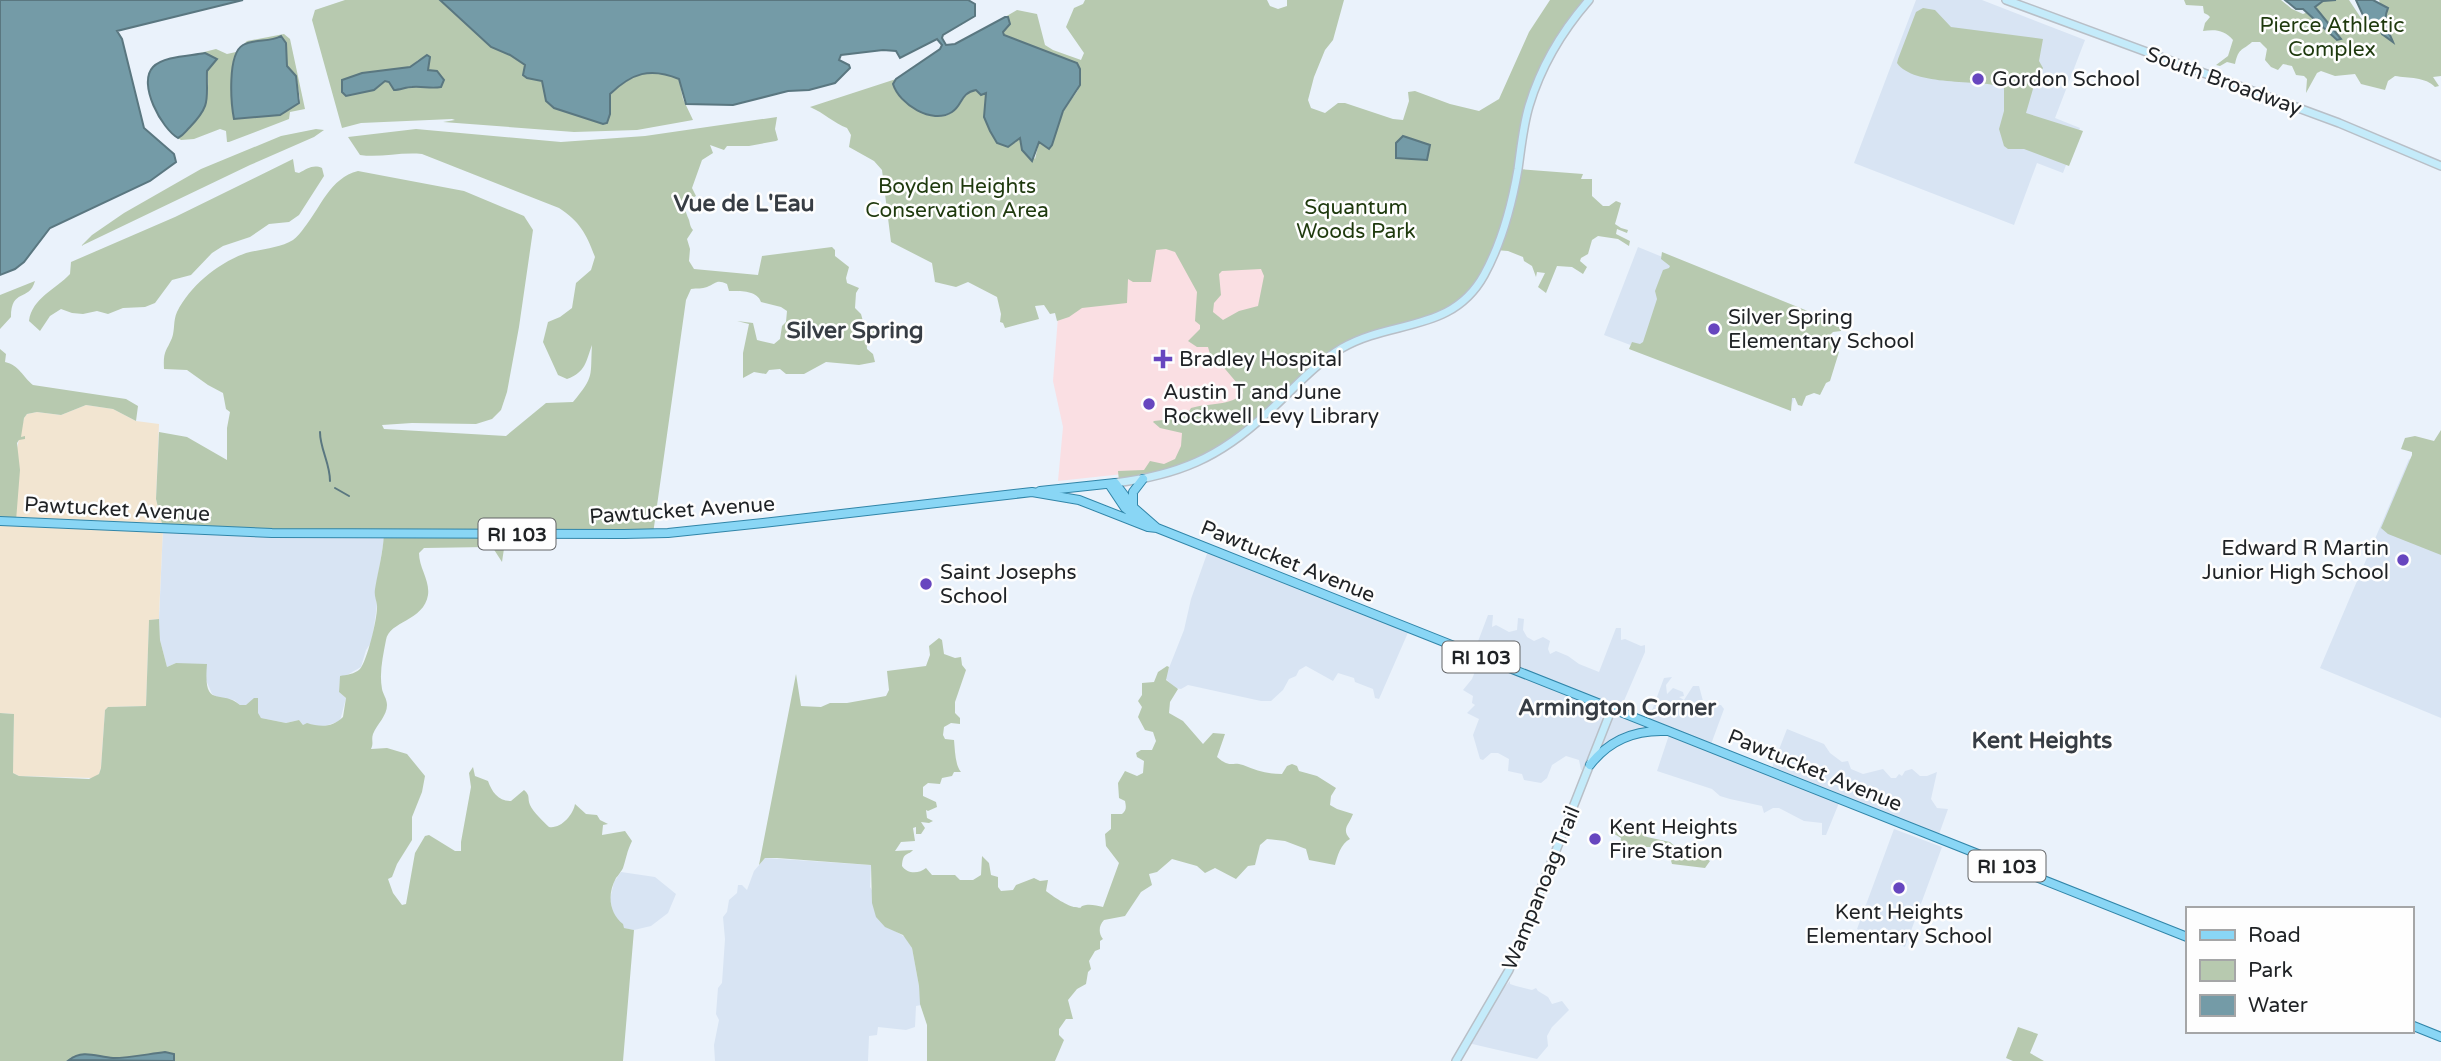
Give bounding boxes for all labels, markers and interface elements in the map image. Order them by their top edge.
park label: Pierce Athletic Complex [2260,13,2404,62]
street label: South Broadway [2142,42,2305,121]
place label: Gordon School [1992,67,2140,92]
marker: Gordon School [1970,71,1986,87]
park label: Boyden Heights Conservation Area [865,174,1049,223]
district label: Vue de L'Eau [673,190,815,218]
park label: Squantum Woods Park [1296,195,1416,244]
place label: Silver Spring Elementary School [1728,305,1915,354]
district label: Silver Spring [787,317,923,345]
marker: Silver Spring Elementary School [1706,321,1722,337]
place label: Bradley Hospital [1179,347,1342,372]
marker: Bradley Hospital [1153,349,1173,369]
place label: Austin T and June Rockwell Levy Library [1163,380,1379,429]
marker: Austin T and June Rockwell Levy Library [1141,396,1157,412]
street label: Pawtucket Avenue [23,492,211,527]
street label: Pawtucket Avenue [588,492,776,529]
street label: Pawtucket Avenue [1197,515,1379,608]
road number: RI 103 [478,519,556,550]
place label: Edward R Martin Junior High School [2202,536,2389,585]
marker: Edward R Martin Junior High School [2395,552,2411,568]
place label: Saint Josephs School [940,560,1077,609]
marker: Saint Josephs School [918,576,934,592]
road number: RI 103 [1442,642,1520,672]
district label: Armington Corner [1518,694,1717,722]
street label: Pawtucket Avenue [1724,724,1906,817]
district label: Kent Heights [1972,727,2112,755]
street label: Wampanoag Trail [1497,803,1586,974]
place label: Kent Heights Fire Station [1609,815,1738,864]
marker: Kent Heights Fire Station [1587,831,1603,847]
road number: RI 103 [1968,850,2046,881]
marker: Kent Heights Elementary School [1891,880,1907,896]
place label: Kent Heights Elementary School [1806,900,1992,949]
legend [2186,907,2413,1033]
text: Road [2248,923,2301,948]
text: Park [2248,958,2293,983]
text: Water [2248,993,2308,1018]

